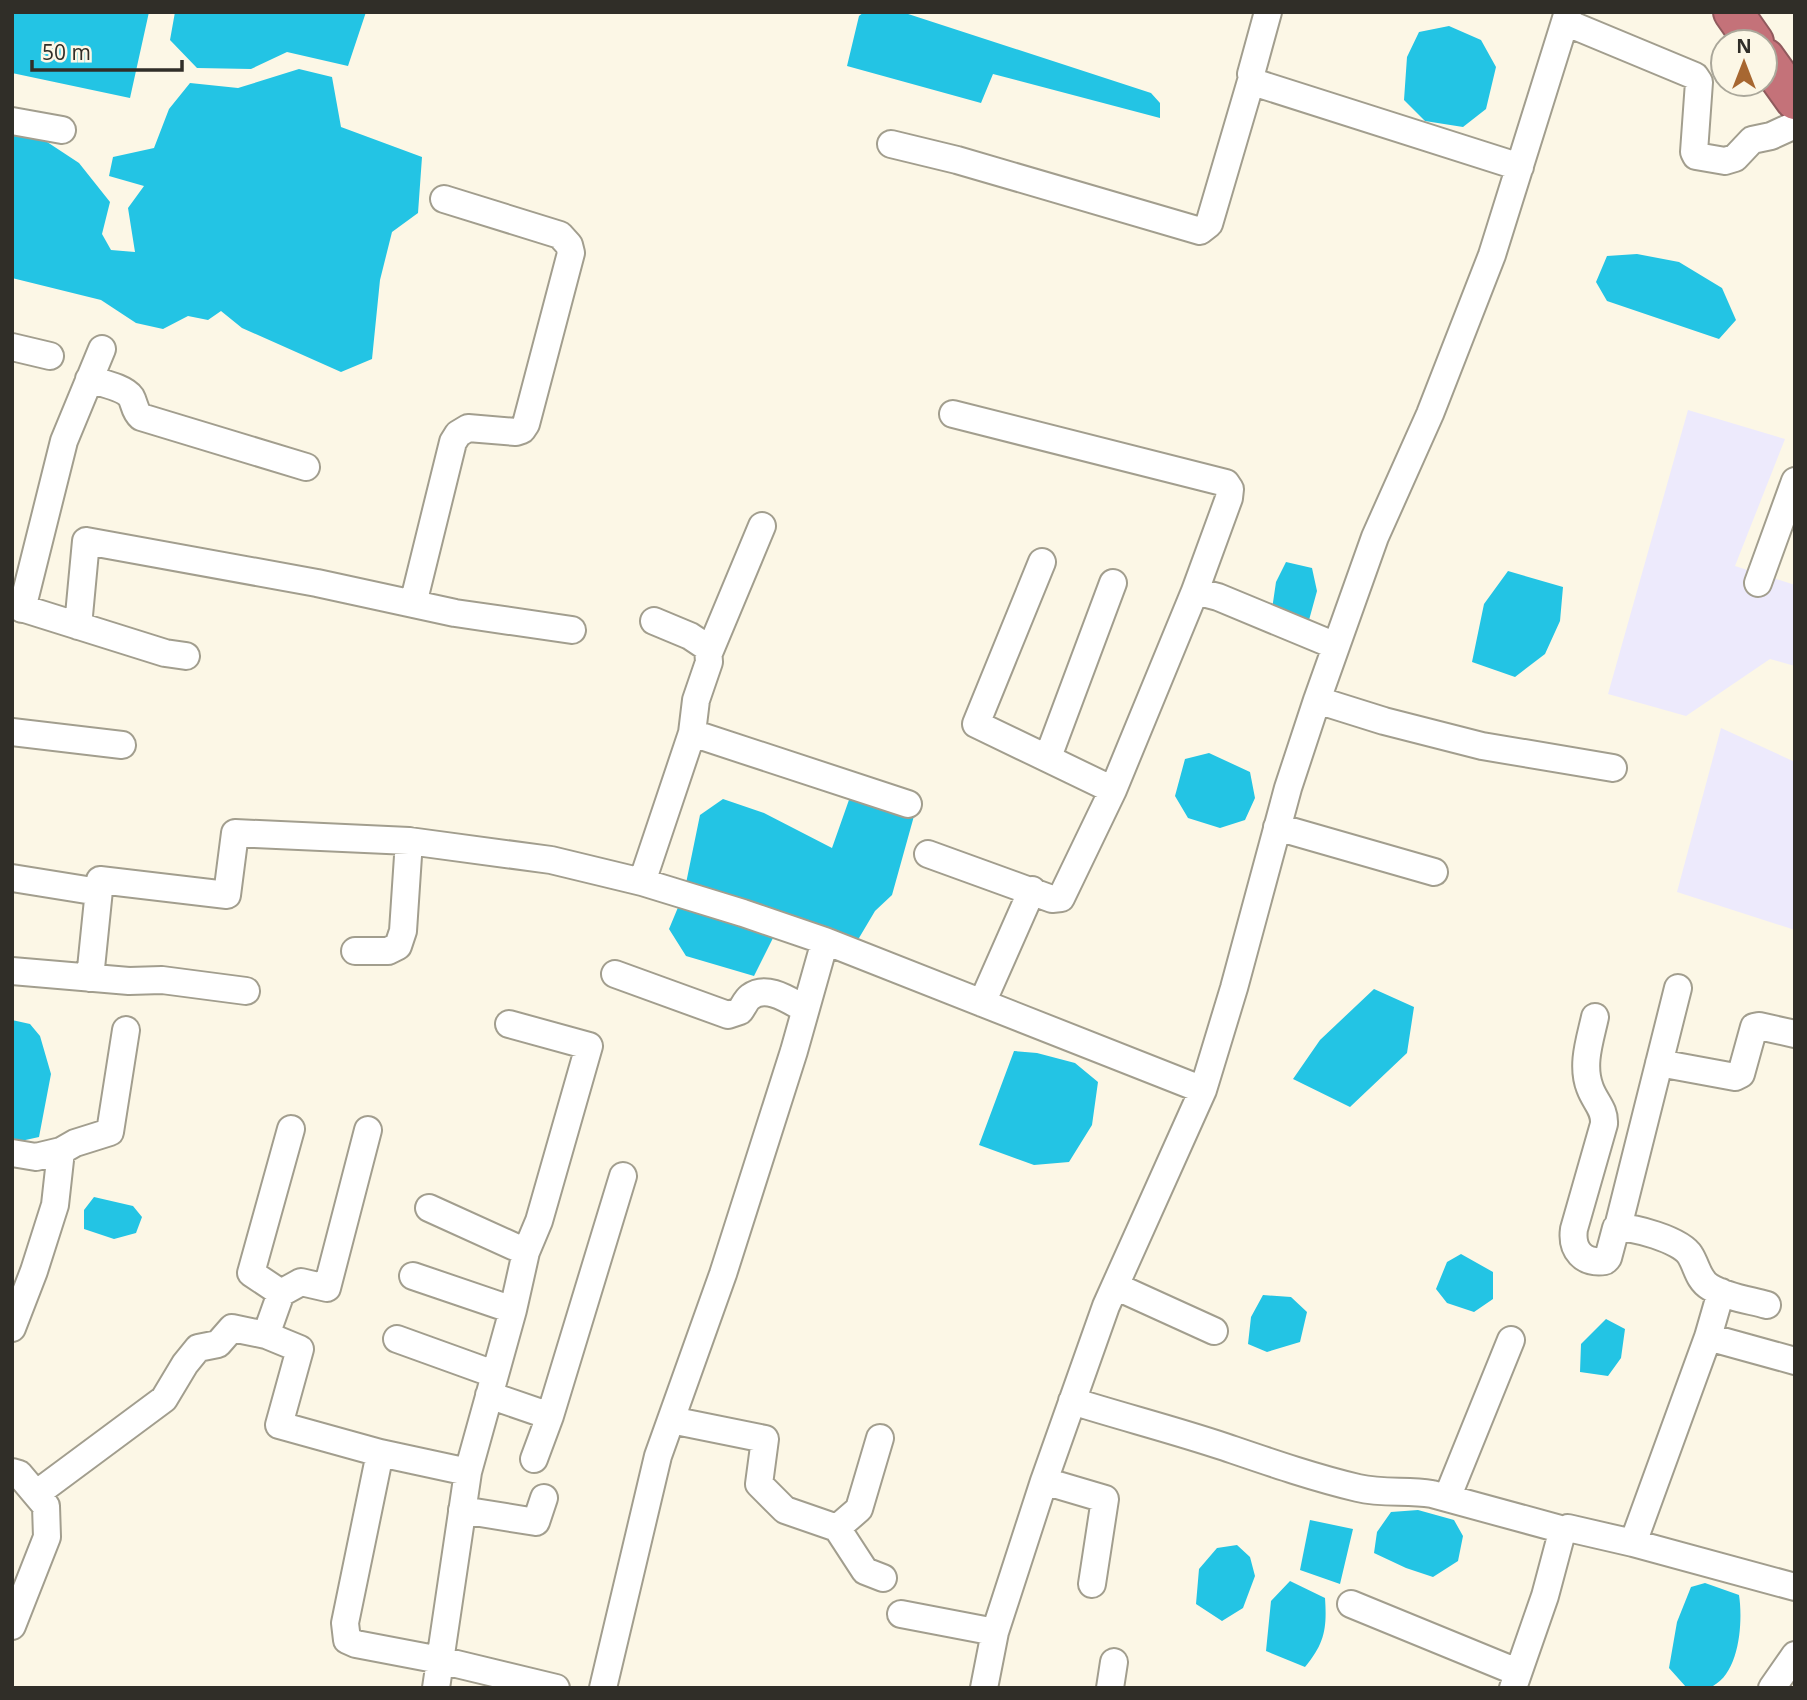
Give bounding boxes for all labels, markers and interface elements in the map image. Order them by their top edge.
scale bar [32,28,182,72]
north arrow [1709,28,1779,98]
text: N [1736,33,1752,59]
text: 50 m [42,38,91,66]

